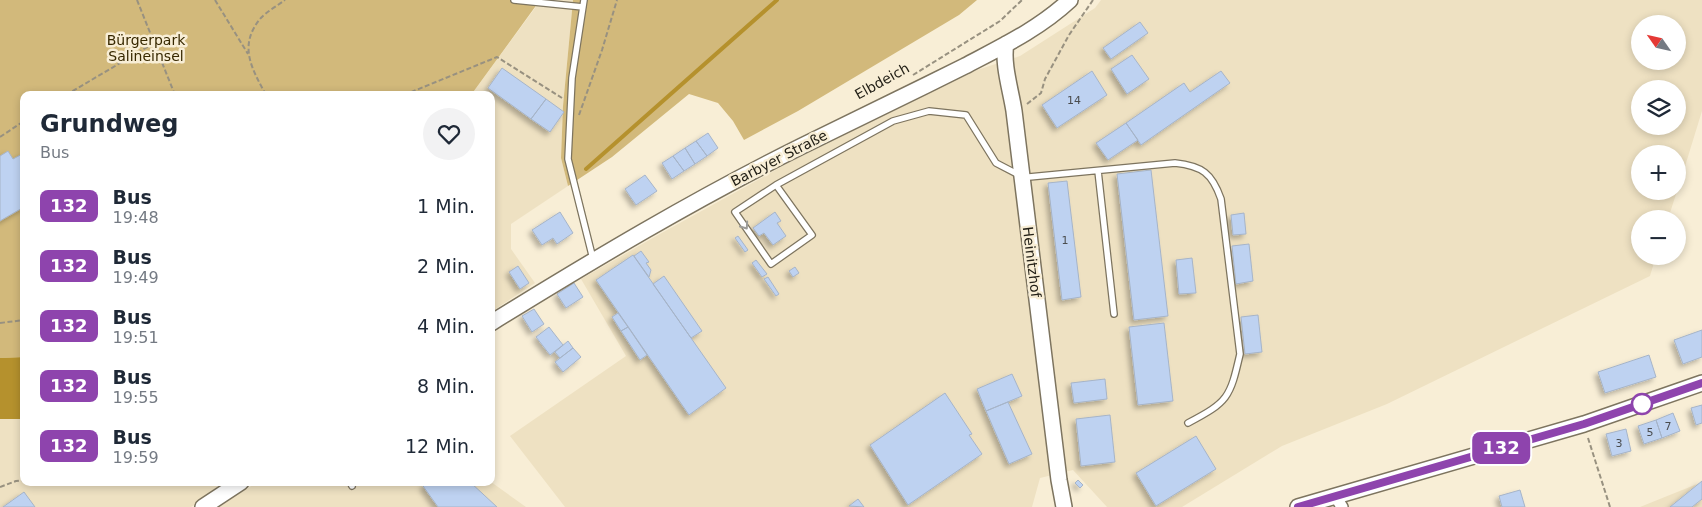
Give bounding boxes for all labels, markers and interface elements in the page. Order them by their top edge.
north arrow [1631,15,1686,70]
map controls [1631,15,1686,265]
park label: Bürgerpark Salineinsel [107,32,186,64]
street label: Elbdeich [852,60,912,102]
button: layers [1631,80,1686,135]
house number: 14 [1067,94,1081,107]
button: heart [423,108,475,160]
text: Grundweg [40,110,179,138]
street label: Barbyer Straße [728,127,830,189]
text: Bus [40,143,69,162]
button: + [1631,145,1686,200]
text: Bus [113,186,152,208]
text: 132 [50,195,88,216]
text: 1 Min. [417,195,475,217]
text: 19:48 [113,208,159,227]
button: − [1631,210,1686,265]
one-way arrow [739,220,748,229]
street label: Heinitzhof [1020,226,1044,299]
house number: 1 [1062,234,1069,247]
text: Bus [113,246,152,268]
text: 132 [50,255,88,276]
text: 2 Min. [417,255,475,277]
text: 19:49 [113,268,159,287]
text: Bus [113,306,152,328]
text: 132 [50,315,88,336]
text: 4 Min. [417,315,475,337]
text: 19:51 [113,328,159,347]
text: Bus [113,366,152,388]
text: 132 [50,375,88,396]
text: 8 Min. [417,375,475,397]
text: 19:55 [113,388,159,407]
unlabelled marker [1631,393,1653,415]
house number: 7 [1665,420,1672,433]
text: Bus [113,426,152,448]
house number: 5 [1647,426,1654,439]
line badge: 132 [1472,432,1530,464]
text: 132 [50,435,88,456]
text: 12 Min. [405,435,475,457]
text: 132 [1482,437,1520,458]
house number: 3 [1616,437,1623,450]
text: 19:59 [113,448,159,467]

